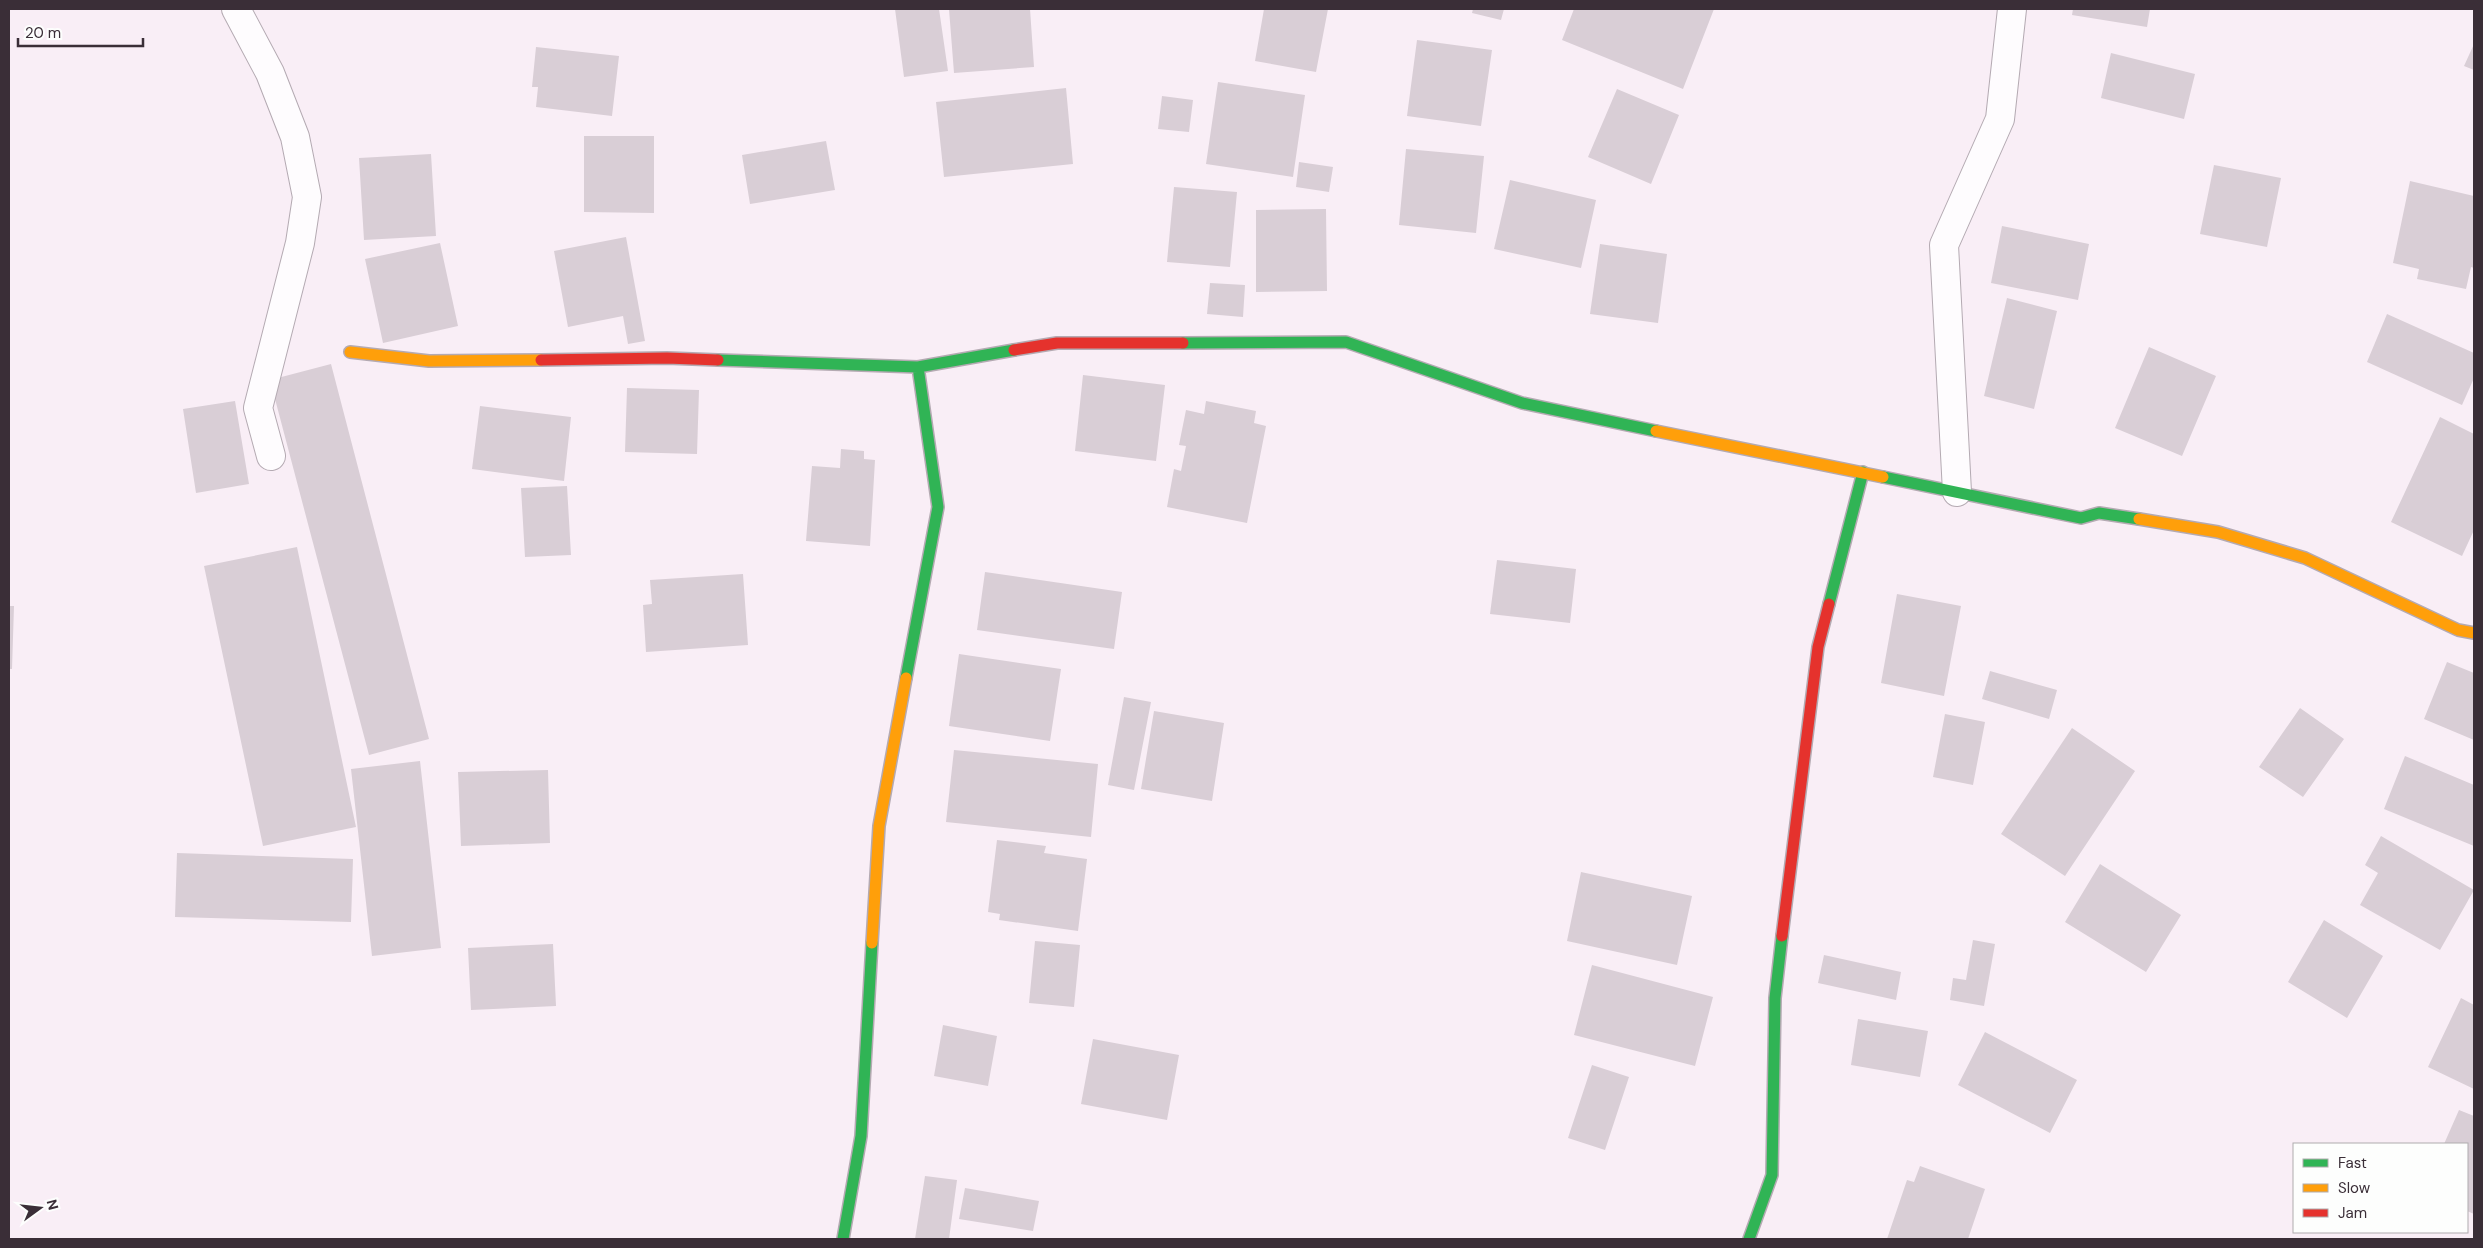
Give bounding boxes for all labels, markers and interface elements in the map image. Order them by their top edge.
scale bar [18,15,142,47]
text: 20 m [25,23,61,43]
legend [2293,1143,2468,1233]
text: Fast [2338,1153,2367,1173]
text: Slow [2338,1178,2371,1198]
north arrow [15,1183,65,1233]
text: N [43,1197,63,1212]
text: Jam [2338,1203,2367,1223]

